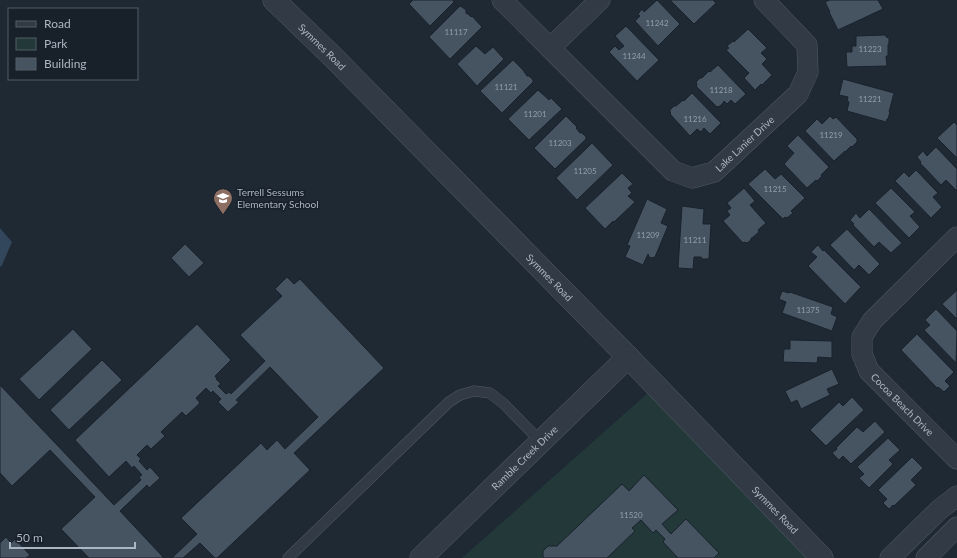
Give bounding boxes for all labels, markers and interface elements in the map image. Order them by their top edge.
legend [8,8,138,80]
text: Road [44,16,71,31]
house number: 11242 [645,18,669,28]
street label: Symmes Road [296,21,348,72]
house number: 11117 [444,27,468,37]
text: Park [44,36,68,51]
house number: 11223 [858,44,882,54]
house number: 11244 [622,51,646,61]
text: Building [44,56,87,71]
house number: 11121 [494,82,518,92]
house number: 11218 [709,85,733,95]
house number: 11221 [858,94,882,104]
house number: 11201 [523,109,547,119]
street label: Lake Lanier Drive [713,113,776,174]
house number: 11216 [683,114,707,124]
house number: 11219 [819,130,843,140]
house number: 11203 [548,138,572,148]
house number: 11205 [573,166,597,176]
house number: 11215 [763,184,787,194]
place label: Terrell Sessums Elementary School [237,186,319,210]
school or university icon: Terrell Sessums Elementary School [212,187,234,215]
house number: 11209 [636,230,660,240]
house number: 11211 [683,235,707,245]
street label: Symmes Road [524,251,575,303]
house number: 11375 [796,305,820,315]
street label: Cocoa Beach Drive [869,371,936,438]
street label: Ramble Creek Drive [489,423,560,492]
street label: Symmes Road [750,484,801,536]
house number: 11520 [619,510,643,520]
scale bar [10,524,135,550]
text: 50 m [16,530,43,545]

